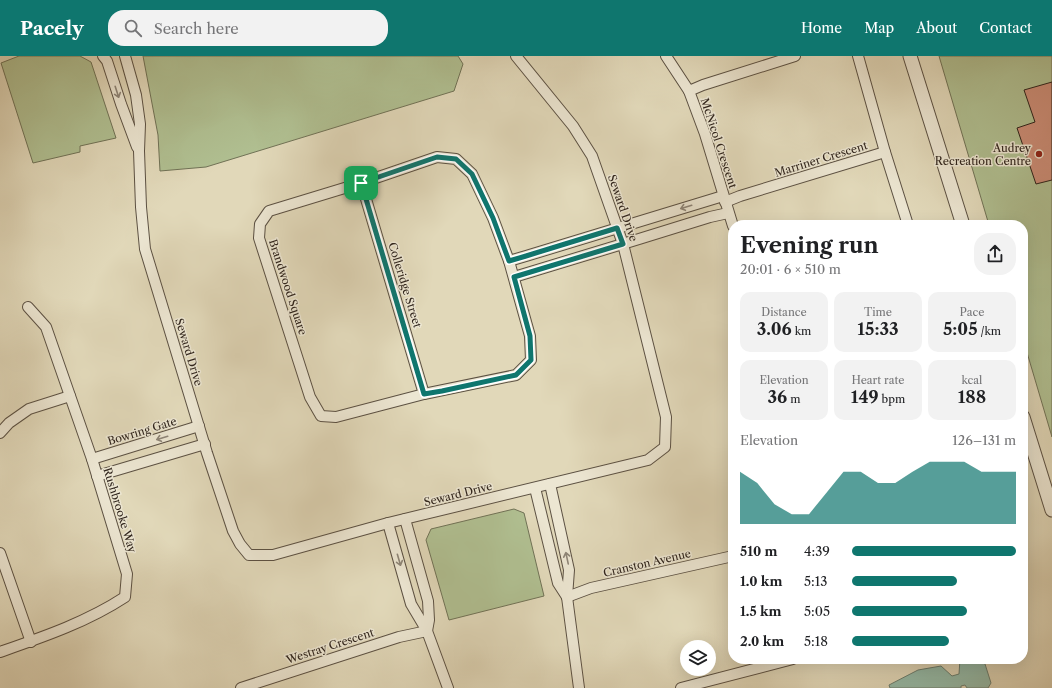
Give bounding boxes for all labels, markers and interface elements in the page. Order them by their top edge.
search box [108,10,388,46]
text: Pacely [20,17,84,40]
icon: search [122,17,144,39]
text: Search here [154,19,239,38]
text: Home [801,19,842,37]
text: Map [864,19,894,37]
text: About [916,19,957,37]
text: Contact [979,19,1032,37]
one-way arrow [114,86,121,99]
street label: McNicol Crescent [698,96,740,190]
street label: Marriner Crescent [773,138,869,180]
place label: Audrey Recreation Centre [935,141,1032,168]
marker: Audrey Recreation Centre [1034,149,1044,159]
pin [344,166,378,200]
icon: arrive [350,172,372,194]
street label: Seward Drive [605,173,641,243]
one-way arrow [679,204,692,211]
text: Evening run [740,232,879,259]
button: share [974,233,1016,275]
street label: Brandwood Square [266,237,310,337]
street label: Colleridge Street [385,241,425,330]
text: 20:01 · 6 × 510 m [740,261,841,277]
text: Distance [761,305,807,319]
text: Time [864,305,892,319]
text: Pace [960,305,984,319]
street label: Seward Drive [172,317,206,387]
text: 3.06 [757,319,792,339]
text: 15:33 [857,319,899,339]
text: 5:05 [943,319,978,339]
text: km [792,324,811,338]
text: /km [978,324,1001,338]
text: Elevation [759,373,809,387]
text: Heart rate [851,373,905,387]
text: kcal [962,373,982,387]
text: 36 [768,387,787,407]
text: 149 [851,387,879,407]
text: 188 [958,387,986,407]
text: m [787,392,800,406]
text: bpm [879,392,905,406]
street label: Bowring Gate [106,414,178,448]
text: Elevation [740,432,798,448]
text: 126–131 m [952,432,1016,448]
one-way arrow [156,435,169,442]
street label: Rushbrooke Way [100,466,140,555]
street label: Seward Drive [422,479,494,509]
text: 510 m [740,543,777,559]
text: 4:39 [804,543,830,559]
street label: Cranston Avenue [602,546,692,580]
one-way arrow [562,552,570,565]
one-way arrow [396,553,403,566]
text: 1.0 km [740,573,782,589]
text: 5:13 [804,573,827,589]
text: 1.5 km [740,603,781,619]
text: 5:05 [804,603,830,619]
street label: Westray Crescent [283,625,376,667]
text: 2.0 km [740,633,784,649]
text: 5:18 [804,633,828,649]
map controls [680,640,716,676]
button: layers [680,640,716,676]

